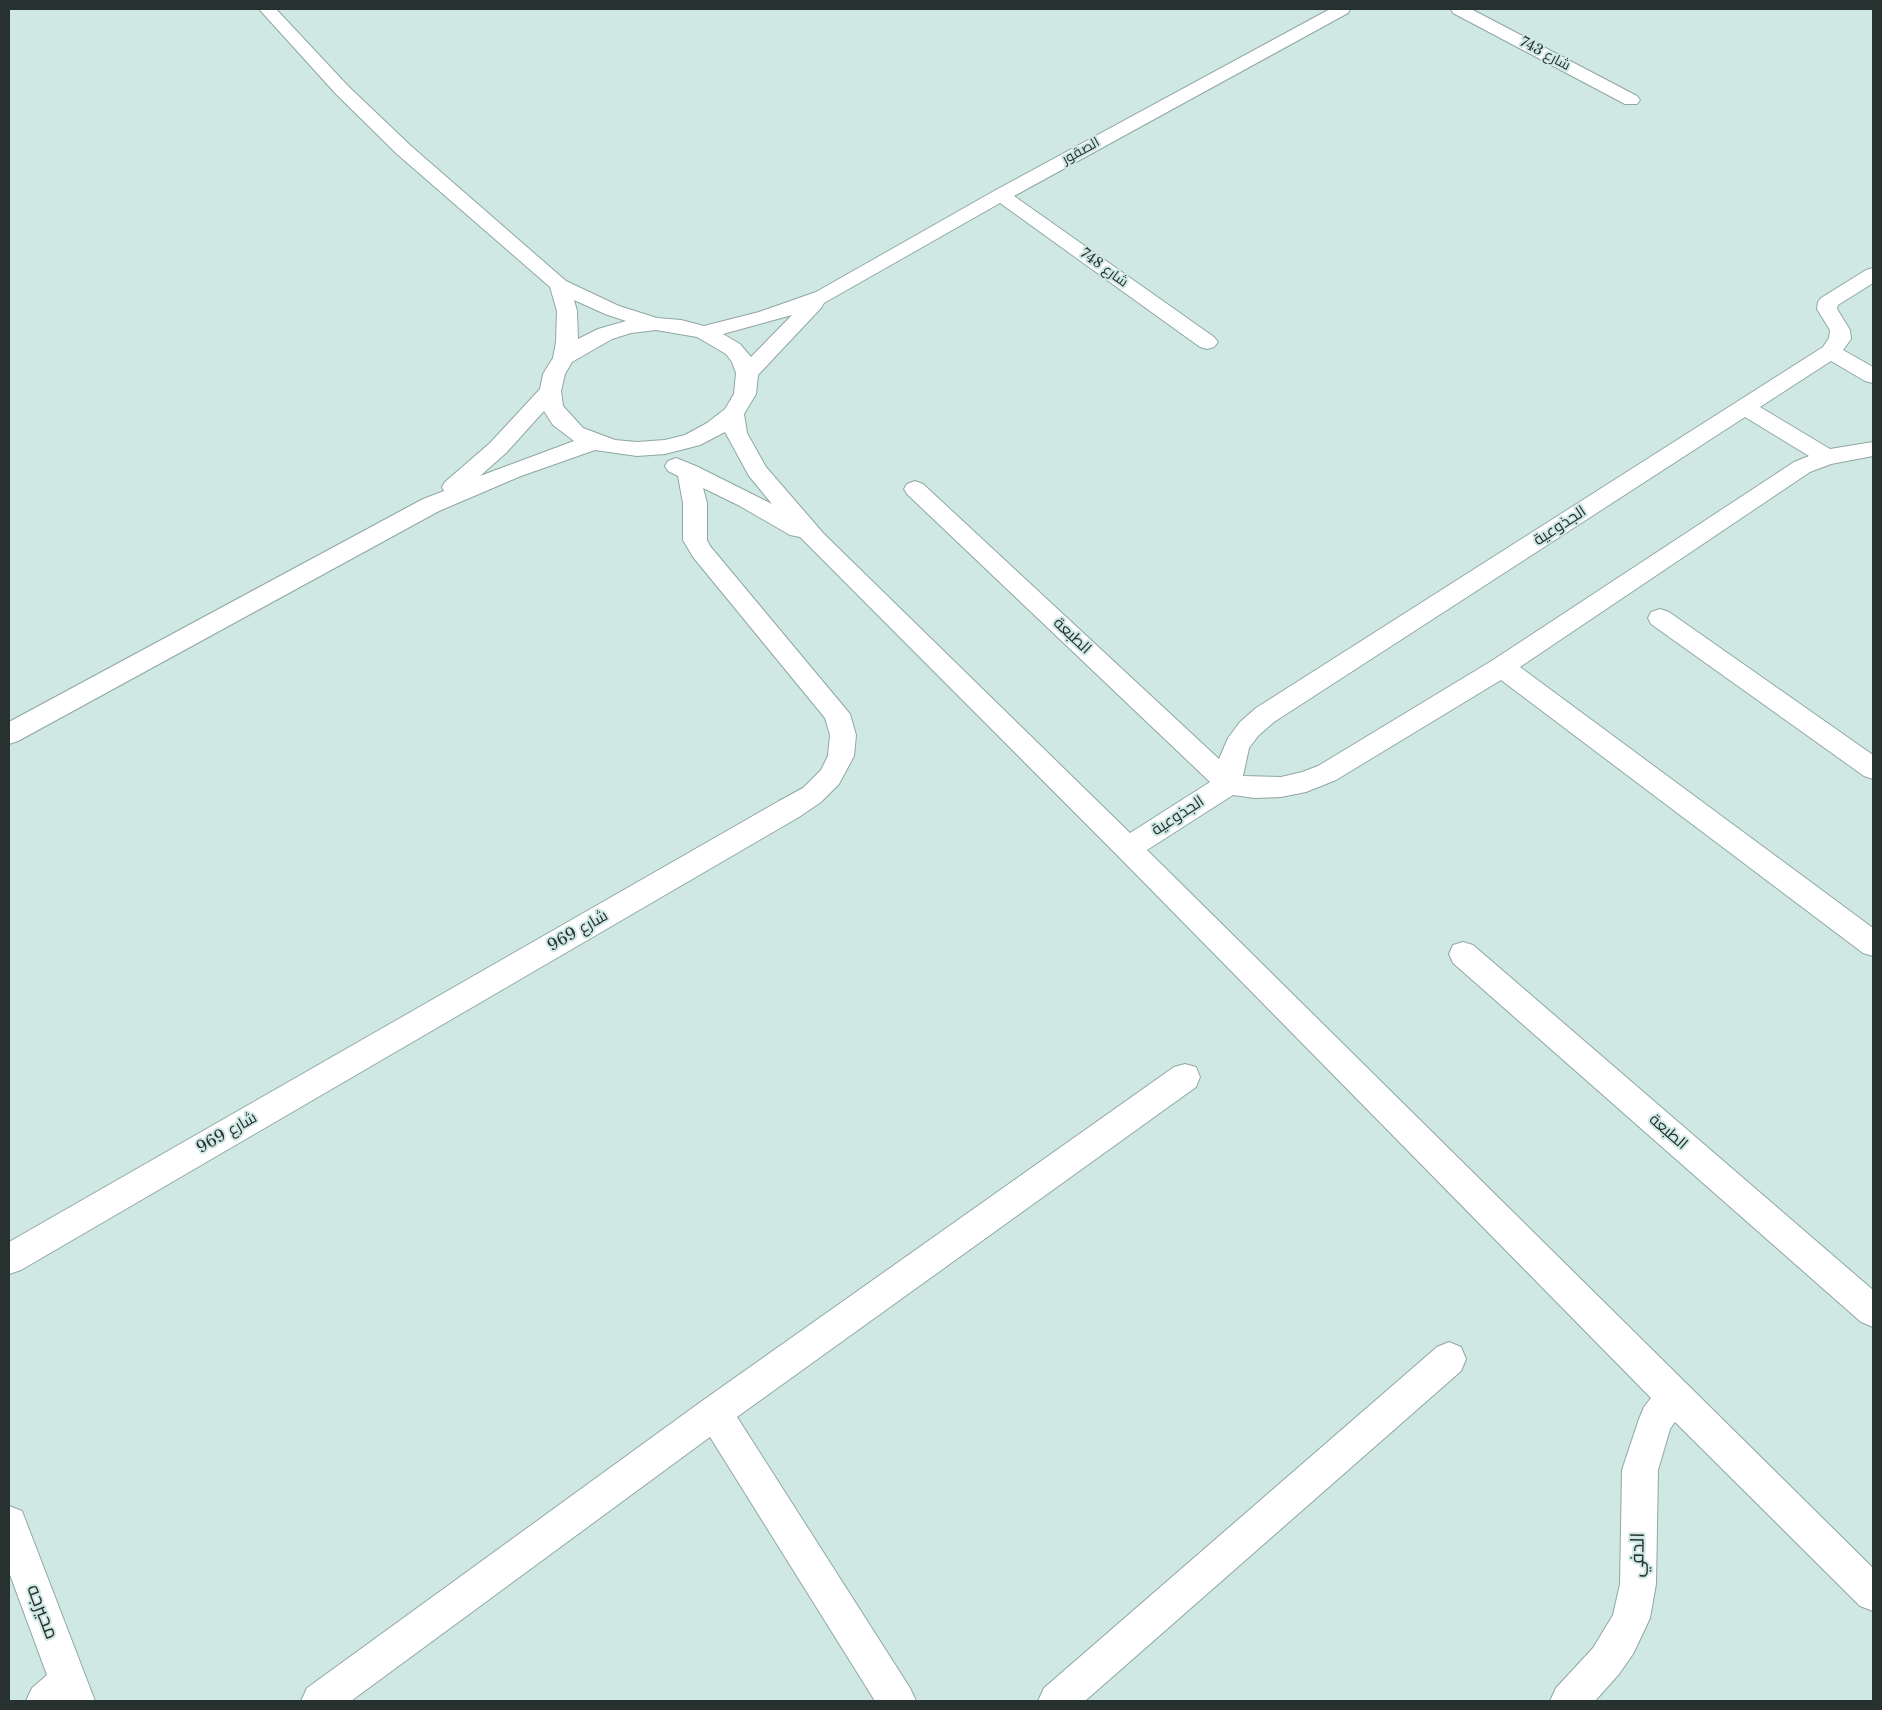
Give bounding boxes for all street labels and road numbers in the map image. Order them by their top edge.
street label: شارع 743 [1517,34,1573,74]
street label: الصقور [1059,134,1103,168]
street label: شارع 748 [1077,245,1131,291]
street label: الجذوعية [1530,502,1590,550]
street label: الطبعة [1049,614,1095,658]
street label: الجذوعية [1148,792,1208,840]
street label: شارع 969 [544,906,612,956]
street label: شارع 969 [193,1108,261,1158]
street label: الطبعة [1645,1110,1691,1154]
street label: الدفي [1626,1532,1650,1578]
street label: محيرجه [21,1582,63,1642]

